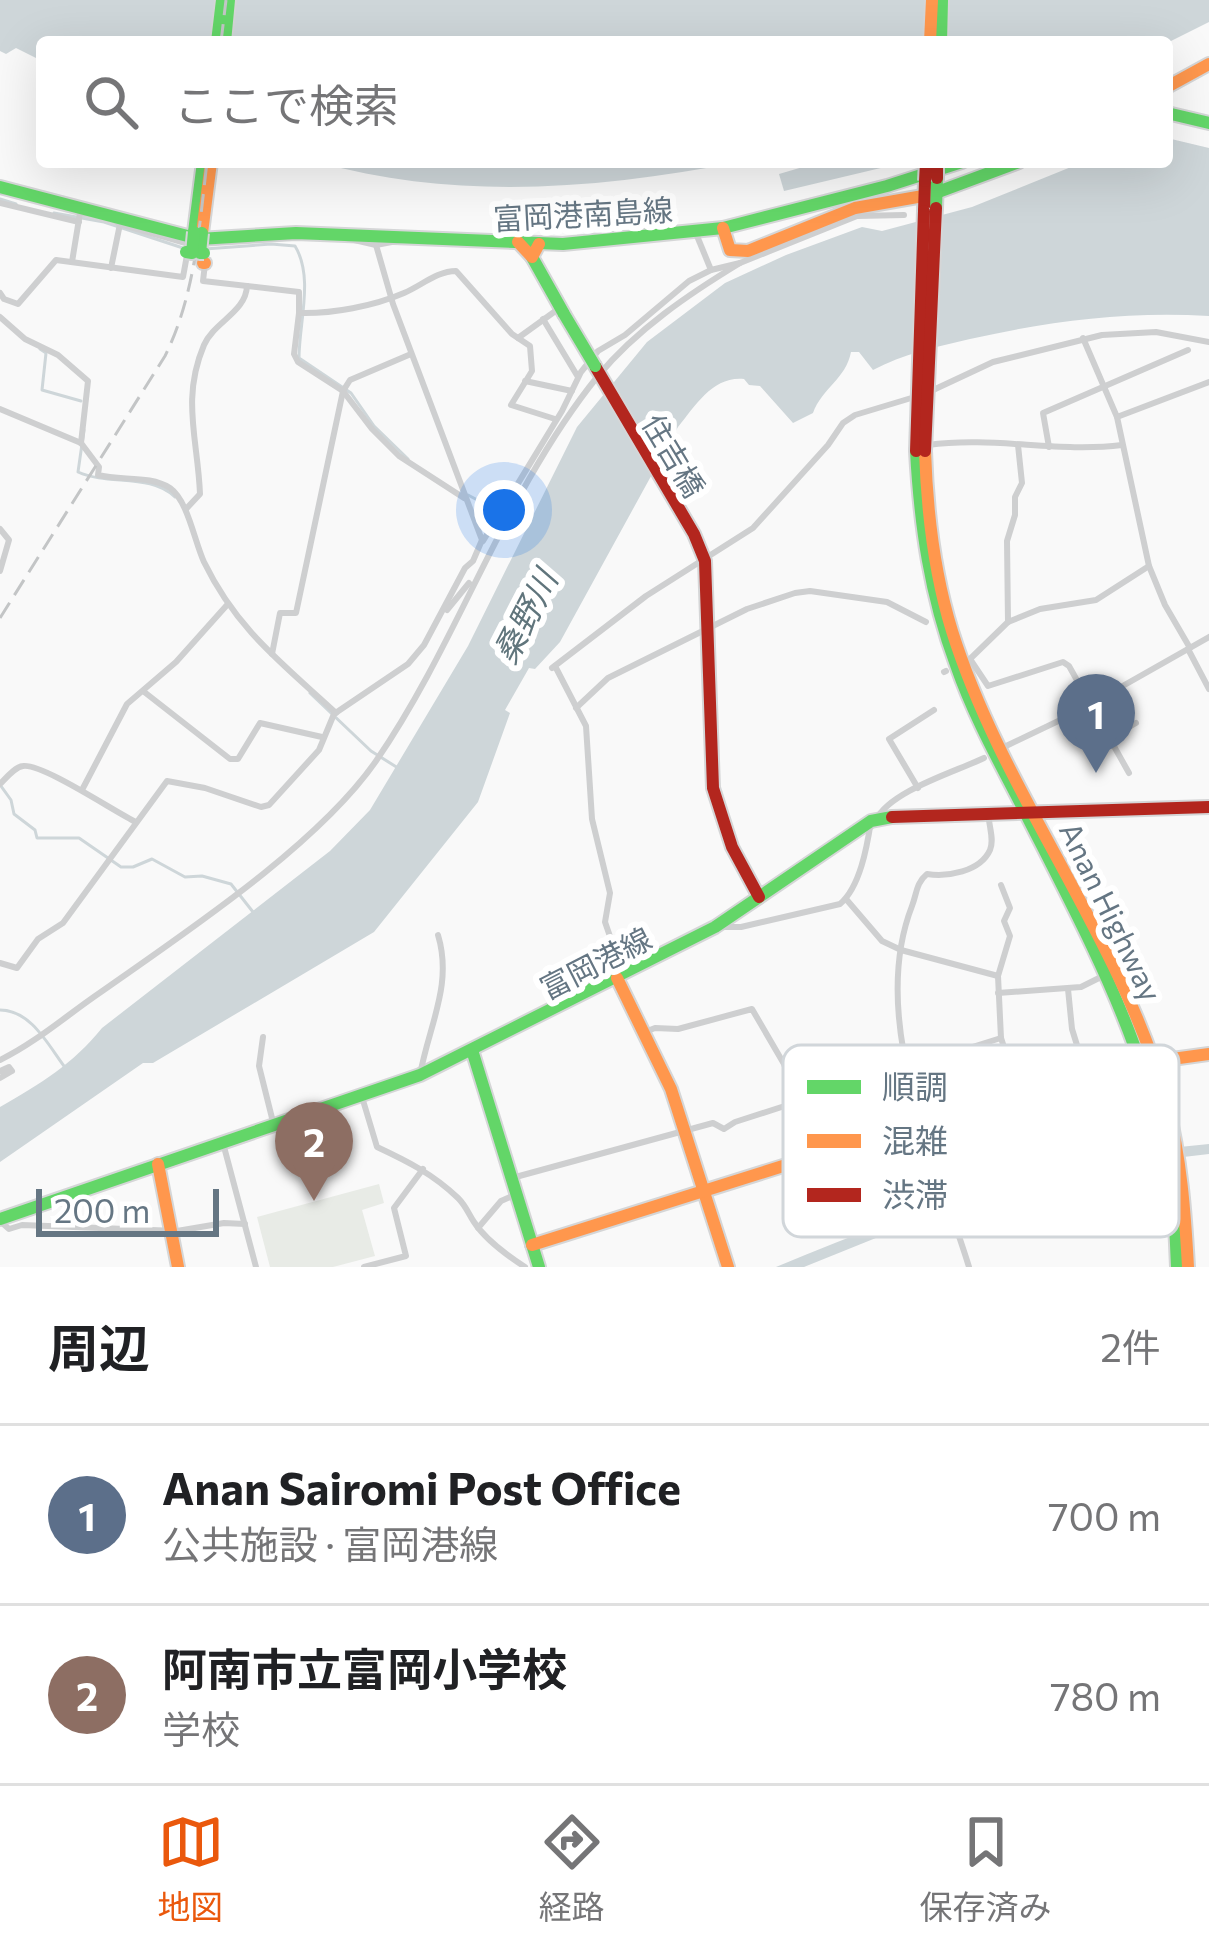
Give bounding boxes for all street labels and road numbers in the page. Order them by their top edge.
street label: 富岡港南島線 [492,190,674,236]
street label: 住吉橋 [636,407,714,503]
street label: Anan Highway [1053,816,1171,1006]
street label: 富岡港線 [533,918,657,1006]

